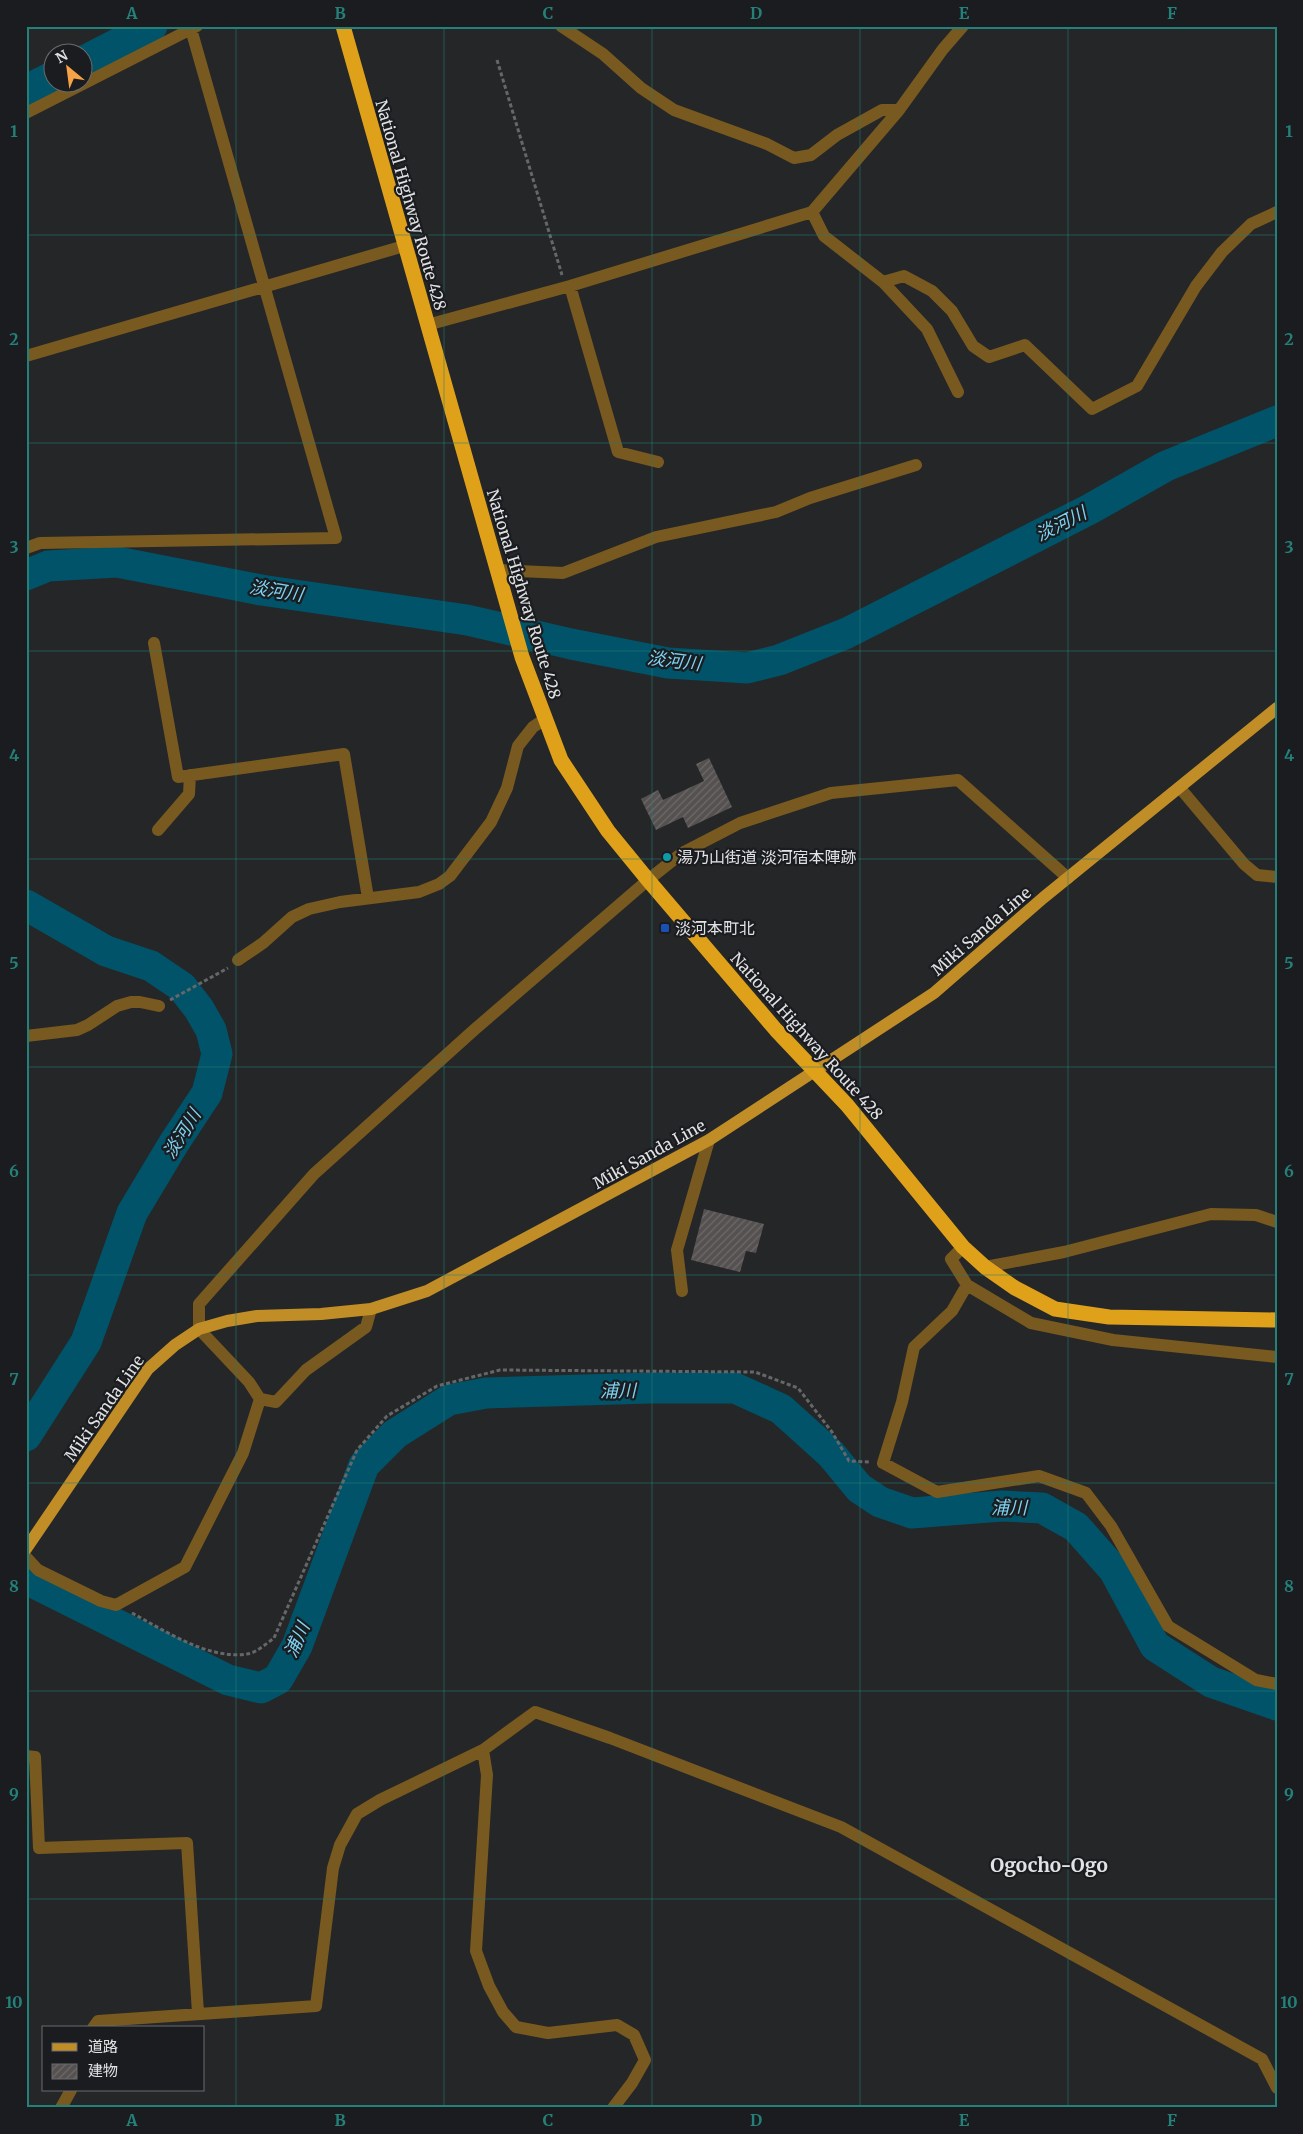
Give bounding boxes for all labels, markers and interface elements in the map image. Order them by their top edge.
text: A [125,3,138,23]
text: B [334,3,346,23]
text: C [543,3,553,23]
text: D [750,3,762,23]
text: E [959,3,970,23]
text: F [1167,3,1177,23]
north arrow [42,42,92,92]
text: N [52,46,71,67]
street label: National Highway Route 428 [371,97,451,313]
text: 1 [10,121,18,141]
text: 1 [1285,121,1293,141]
text: 2 [9,329,19,349]
text: 2 [1284,329,1294,349]
street label: National Highway Route 428 [483,487,565,701]
water label: 淡河川 [1031,500,1092,546]
text: 3 [9,537,19,557]
text: 3 [1284,537,1294,557]
water label: 淡河川 [248,575,307,606]
water label: 淡河川 [646,646,704,675]
text: 4 [9,745,19,765]
text: 4 [1284,745,1294,765]
place label: 湯乃山街道 淡河宿本陣跡 [677,847,857,867]
marker: 湯乃山街道 淡河宿本陣跡 [661,851,673,863]
street label: Miki Sanda Line [927,882,1035,980]
place label: 淡河本町北 [675,918,755,938]
marker: 淡河本町北 [659,922,671,934]
street label: National Highway Route 428 [727,948,887,1124]
text: 5 [9,953,19,973]
text: 5 [1284,953,1294,973]
water label: 淡河川 [158,1103,207,1163]
street label: Miki Sanda Line [589,1115,709,1193]
text: 6 [9,1161,19,1181]
text: 6 [1284,1161,1294,1181]
street label: Miki Sanda Line [60,1351,148,1465]
text: 7 [9,1369,19,1389]
text: 7 [1284,1369,1294,1389]
water label: 浦川 [600,1379,638,1402]
water label: 浦川 [991,1496,1029,1519]
text: 8 [9,1576,19,1596]
text: 8 [1284,1576,1294,1596]
water label: 浦川 [279,1617,315,1661]
text: 9 [9,1784,19,1804]
text: 9 [1284,1784,1294,1804]
district label: Ogocho-Ogo [990,1853,1108,1877]
text: 10 [5,1992,23,2012]
text: 10 [1280,1992,1298,2012]
legend [42,2026,205,2092]
text: 道路 [88,2037,118,2056]
text: 建物 [88,2061,118,2080]
text: A [125,2110,138,2130]
text: B [334,2110,346,2130]
text: C [543,2110,553,2130]
text: D [750,2110,762,2130]
text: E [959,2110,970,2130]
text: F [1167,2110,1177,2130]

